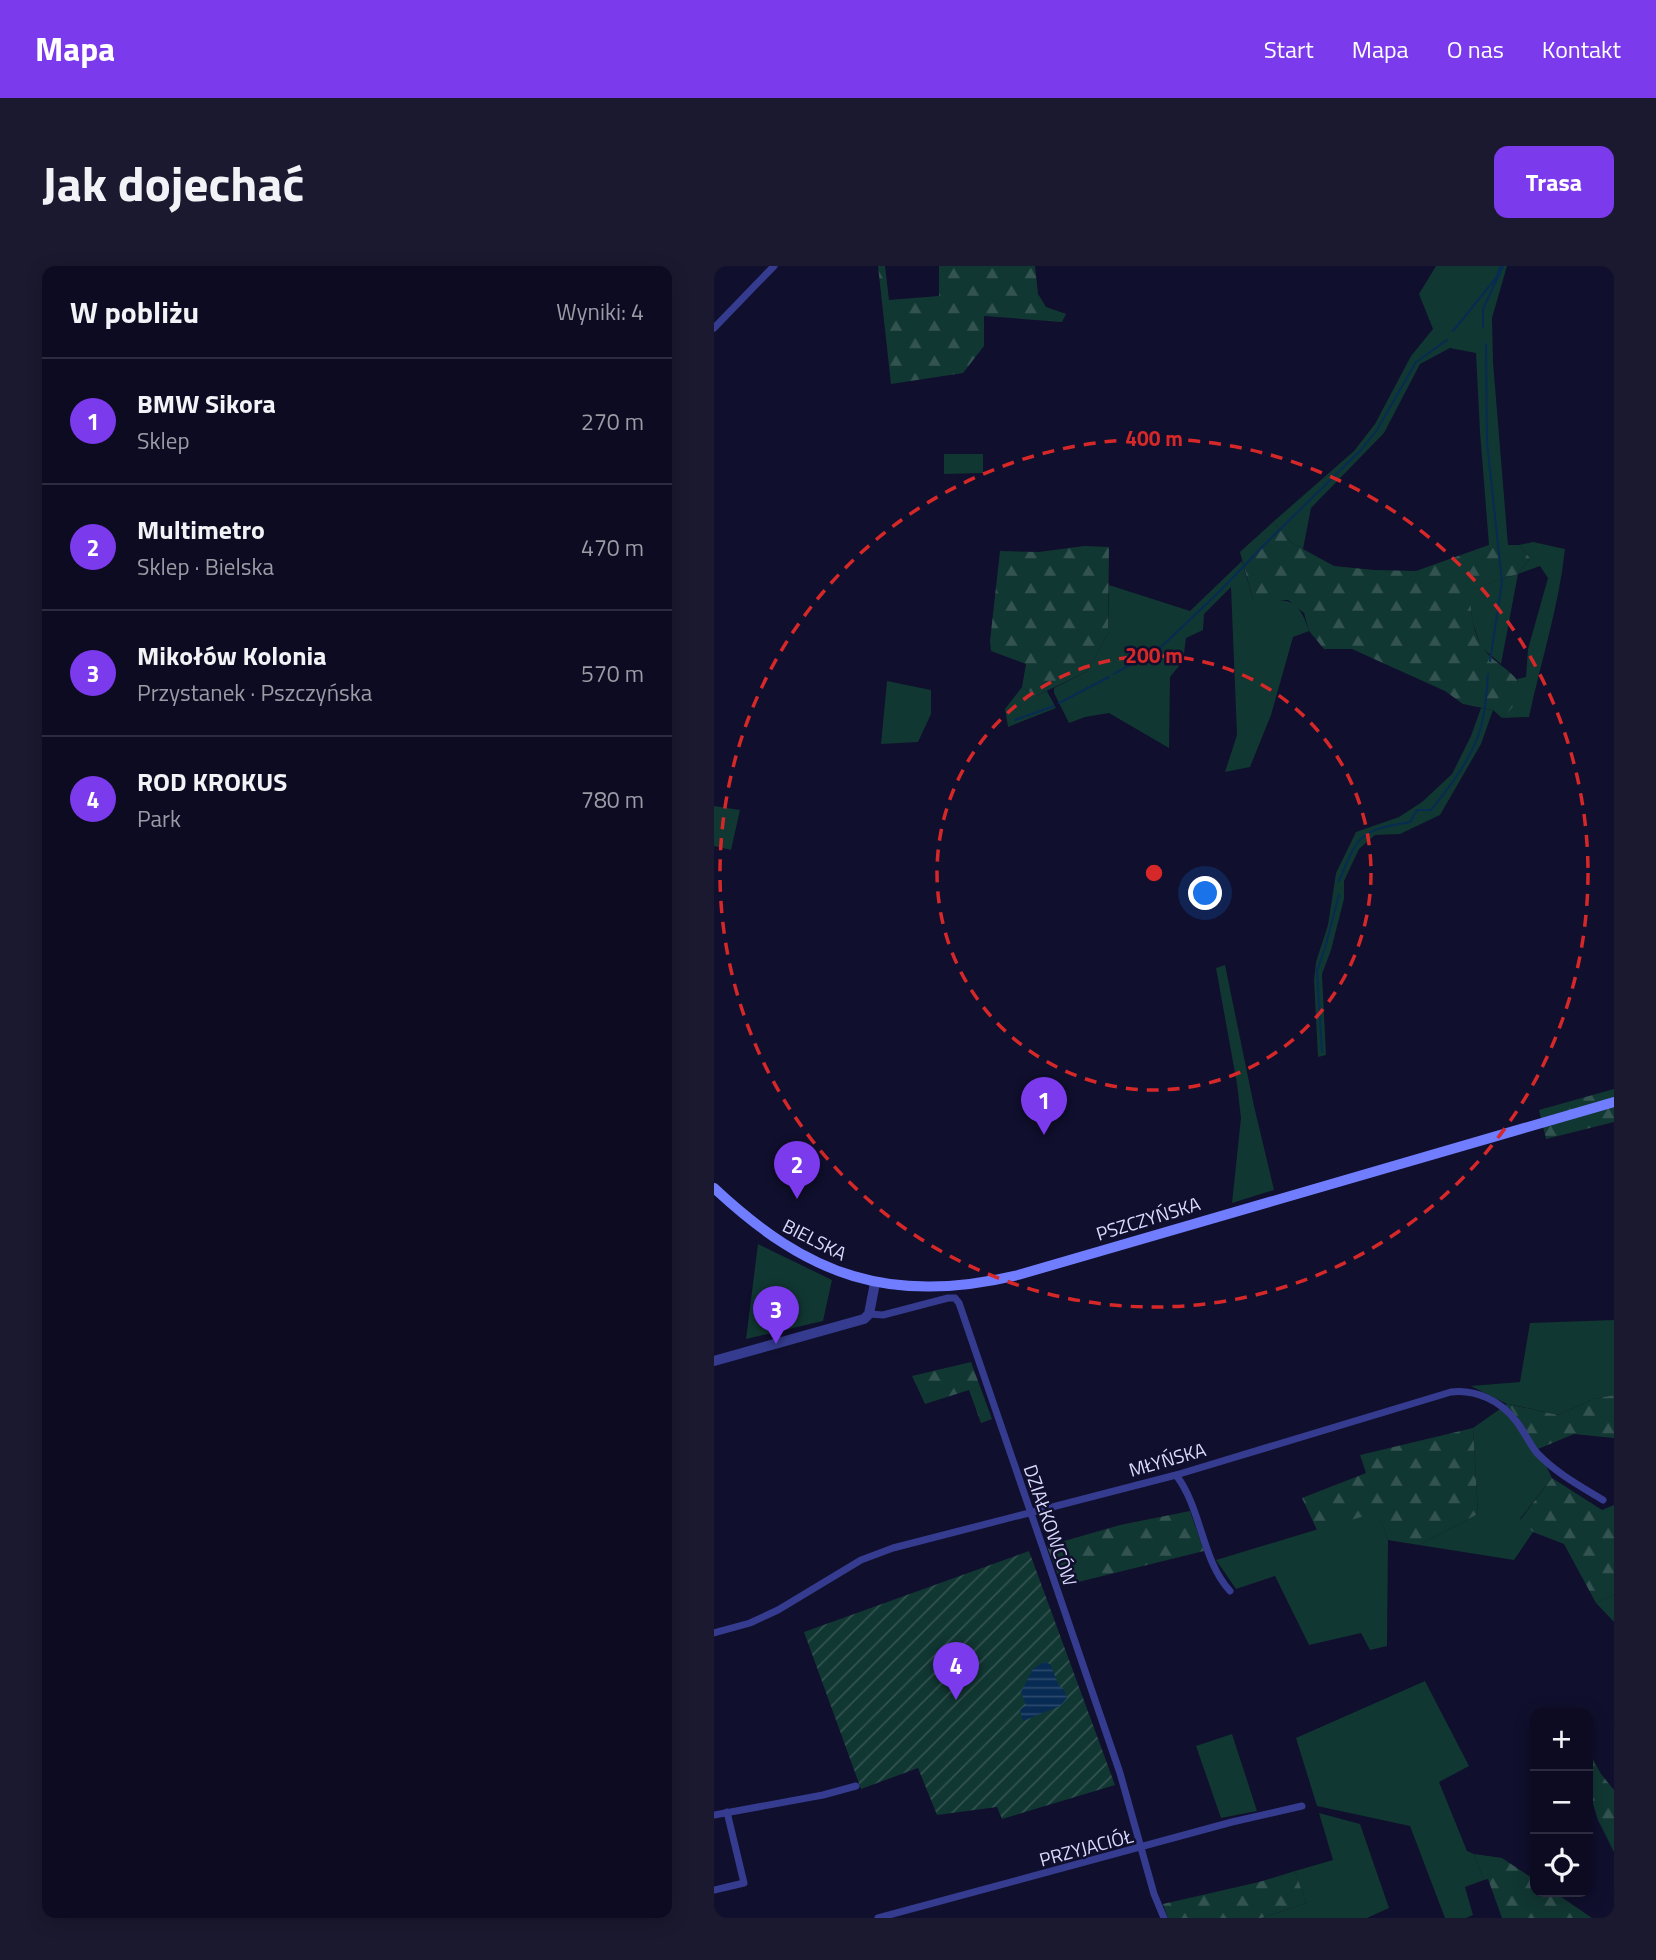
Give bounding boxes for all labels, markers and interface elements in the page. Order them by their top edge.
text: Mapa [35,24,115,74]
text: Start [1264,31,1314,67]
text: Mapa [1352,31,1409,67]
text: O nas [1447,31,1504,67]
text: Kontakt [1542,31,1621,67]
text: Jak dojechać [42,145,304,220]
button: Trasa [1494,146,1614,218]
text: W pobliżu [70,289,199,335]
text: Wyniki: 4 [556,294,644,329]
text: BMW Sikora [137,384,276,423]
text: 1 [87,404,99,439]
text: 270 m [581,404,644,439]
text: 400 m [1125,422,1183,454]
text: Sklep [137,423,190,458]
text: Multimetro [137,510,265,549]
text: 2 [87,530,99,565]
text: 470 m [581,530,644,565]
text: Sklep · Bielska [137,549,274,584]
text: Mikołów Kolonia [137,636,327,675]
text: 200 m [1125,639,1183,671]
text: 3 [87,656,99,691]
text: 570 m [581,656,644,691]
text: Przystanek · Pszczyńska [137,675,372,710]
text: ROD KROKUS [137,762,287,801]
text: 4 [87,782,99,817]
text: 780 m [581,782,644,817]
text: Park [137,801,181,836]
centre of rings [1142,861,1166,885]
your location [1188,876,1222,910]
pin: 1 [1021,1077,1067,1135]
pin: 2 [774,1141,820,1199]
street label: PSZCZYŃSKA [1092,1188,1204,1248]
street label: BIELSKA [778,1211,852,1267]
pin: 3 [753,1286,799,1344]
street label: MŁYŃSKA [1125,1434,1209,1484]
street label: DZIAŁKOWCÓW [1017,1460,1085,1590]
pin: 4 [933,1642,979,1700]
map controls [1530,1708,1593,1897]
button: + [1530,1708,1593,1771]
button: − [1530,1771,1593,1834]
street label: PRZYJACIÓŁ [1036,1821,1136,1873]
button: locate [1530,1834,1593,1897]

